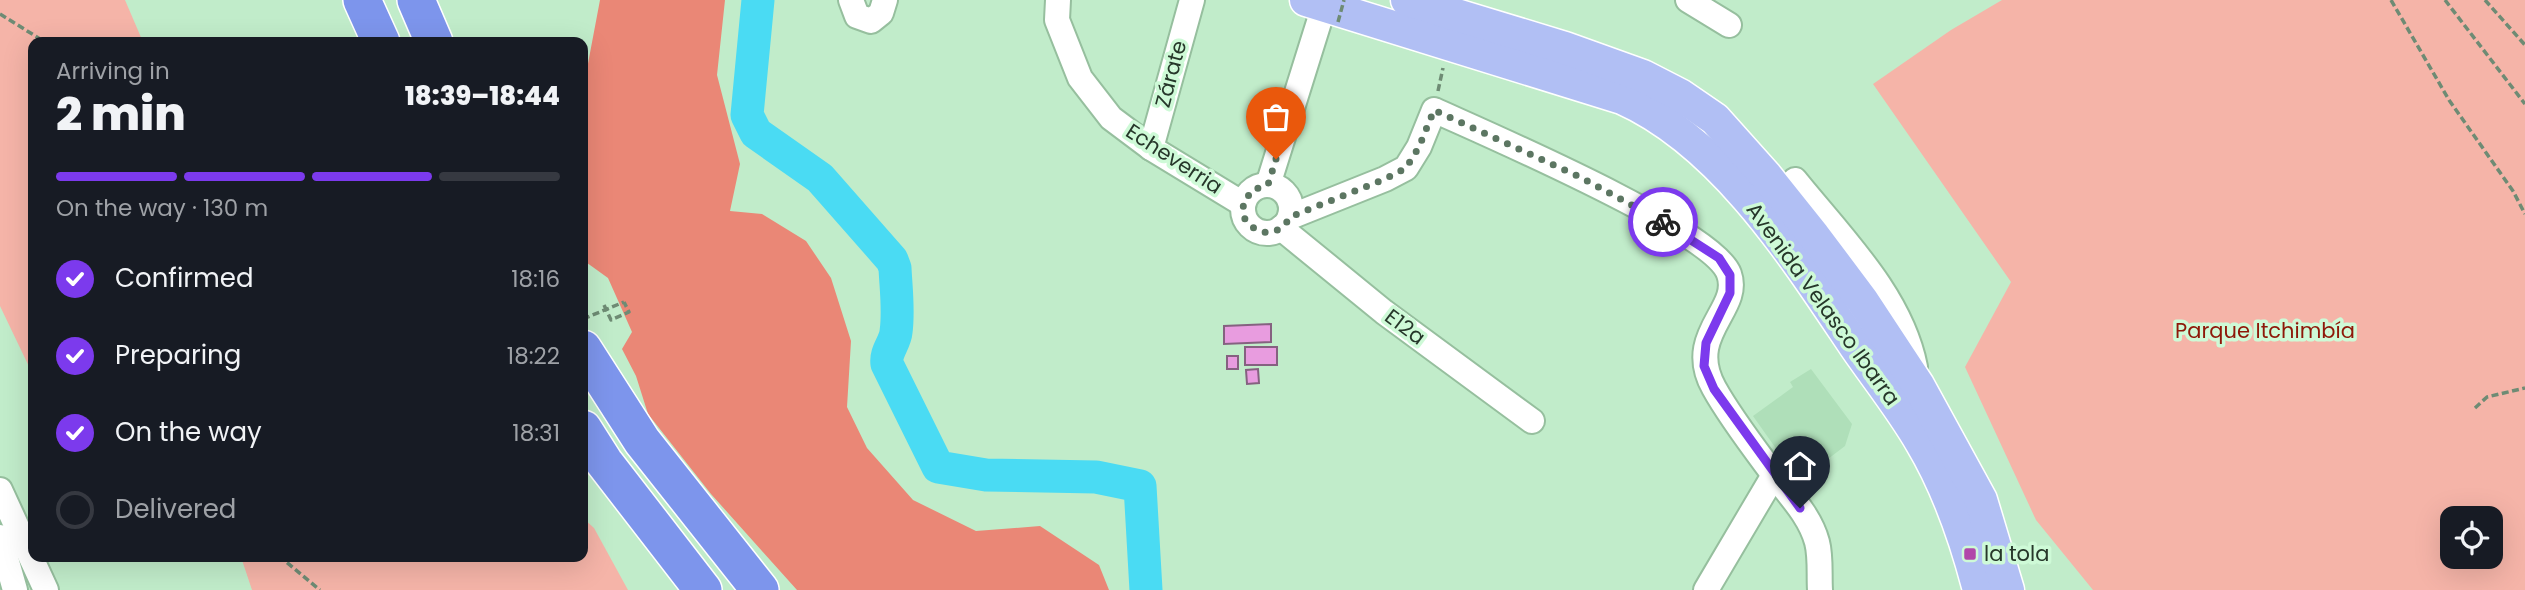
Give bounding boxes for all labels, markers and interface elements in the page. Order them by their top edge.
street label: Zárate [1148,37,1193,111]
text: Arriving in [56,55,170,87]
text: 18:39–18:44 [405,78,560,114]
text: 2 min [56,82,186,146]
pin [1246,87,1306,159]
icon: bag [1257,98,1295,136]
street label: Echeverria [1120,117,1228,201]
courier [1628,187,1698,257]
text: On the way · 130 m [56,192,268,224]
street label: Avenida Velasco Ibarra [1740,196,1907,411]
icon: bike [1644,203,1682,241]
icon: check [56,260,94,298]
text: Confirmed [115,260,253,296]
text: 18:16 [511,263,560,295]
street label: E12a [1379,302,1432,351]
park label: Parque Itchimbía [2175,316,2355,345]
icon: check [56,337,94,375]
text: Preparing [115,337,241,373]
text: 18:22 [507,340,560,372]
icon: check [56,414,94,452]
text: On the way [115,414,262,450]
text: 18:31 [512,417,560,449]
pin [1770,436,1830,508]
icon: home [1781,447,1819,485]
text: Delivered [115,491,236,527]
map controls [2440,506,2503,569]
button: locate [2440,506,2503,569]
place label: la tola [1984,539,2049,568]
marker: la tola [1962,546,1978,562]

